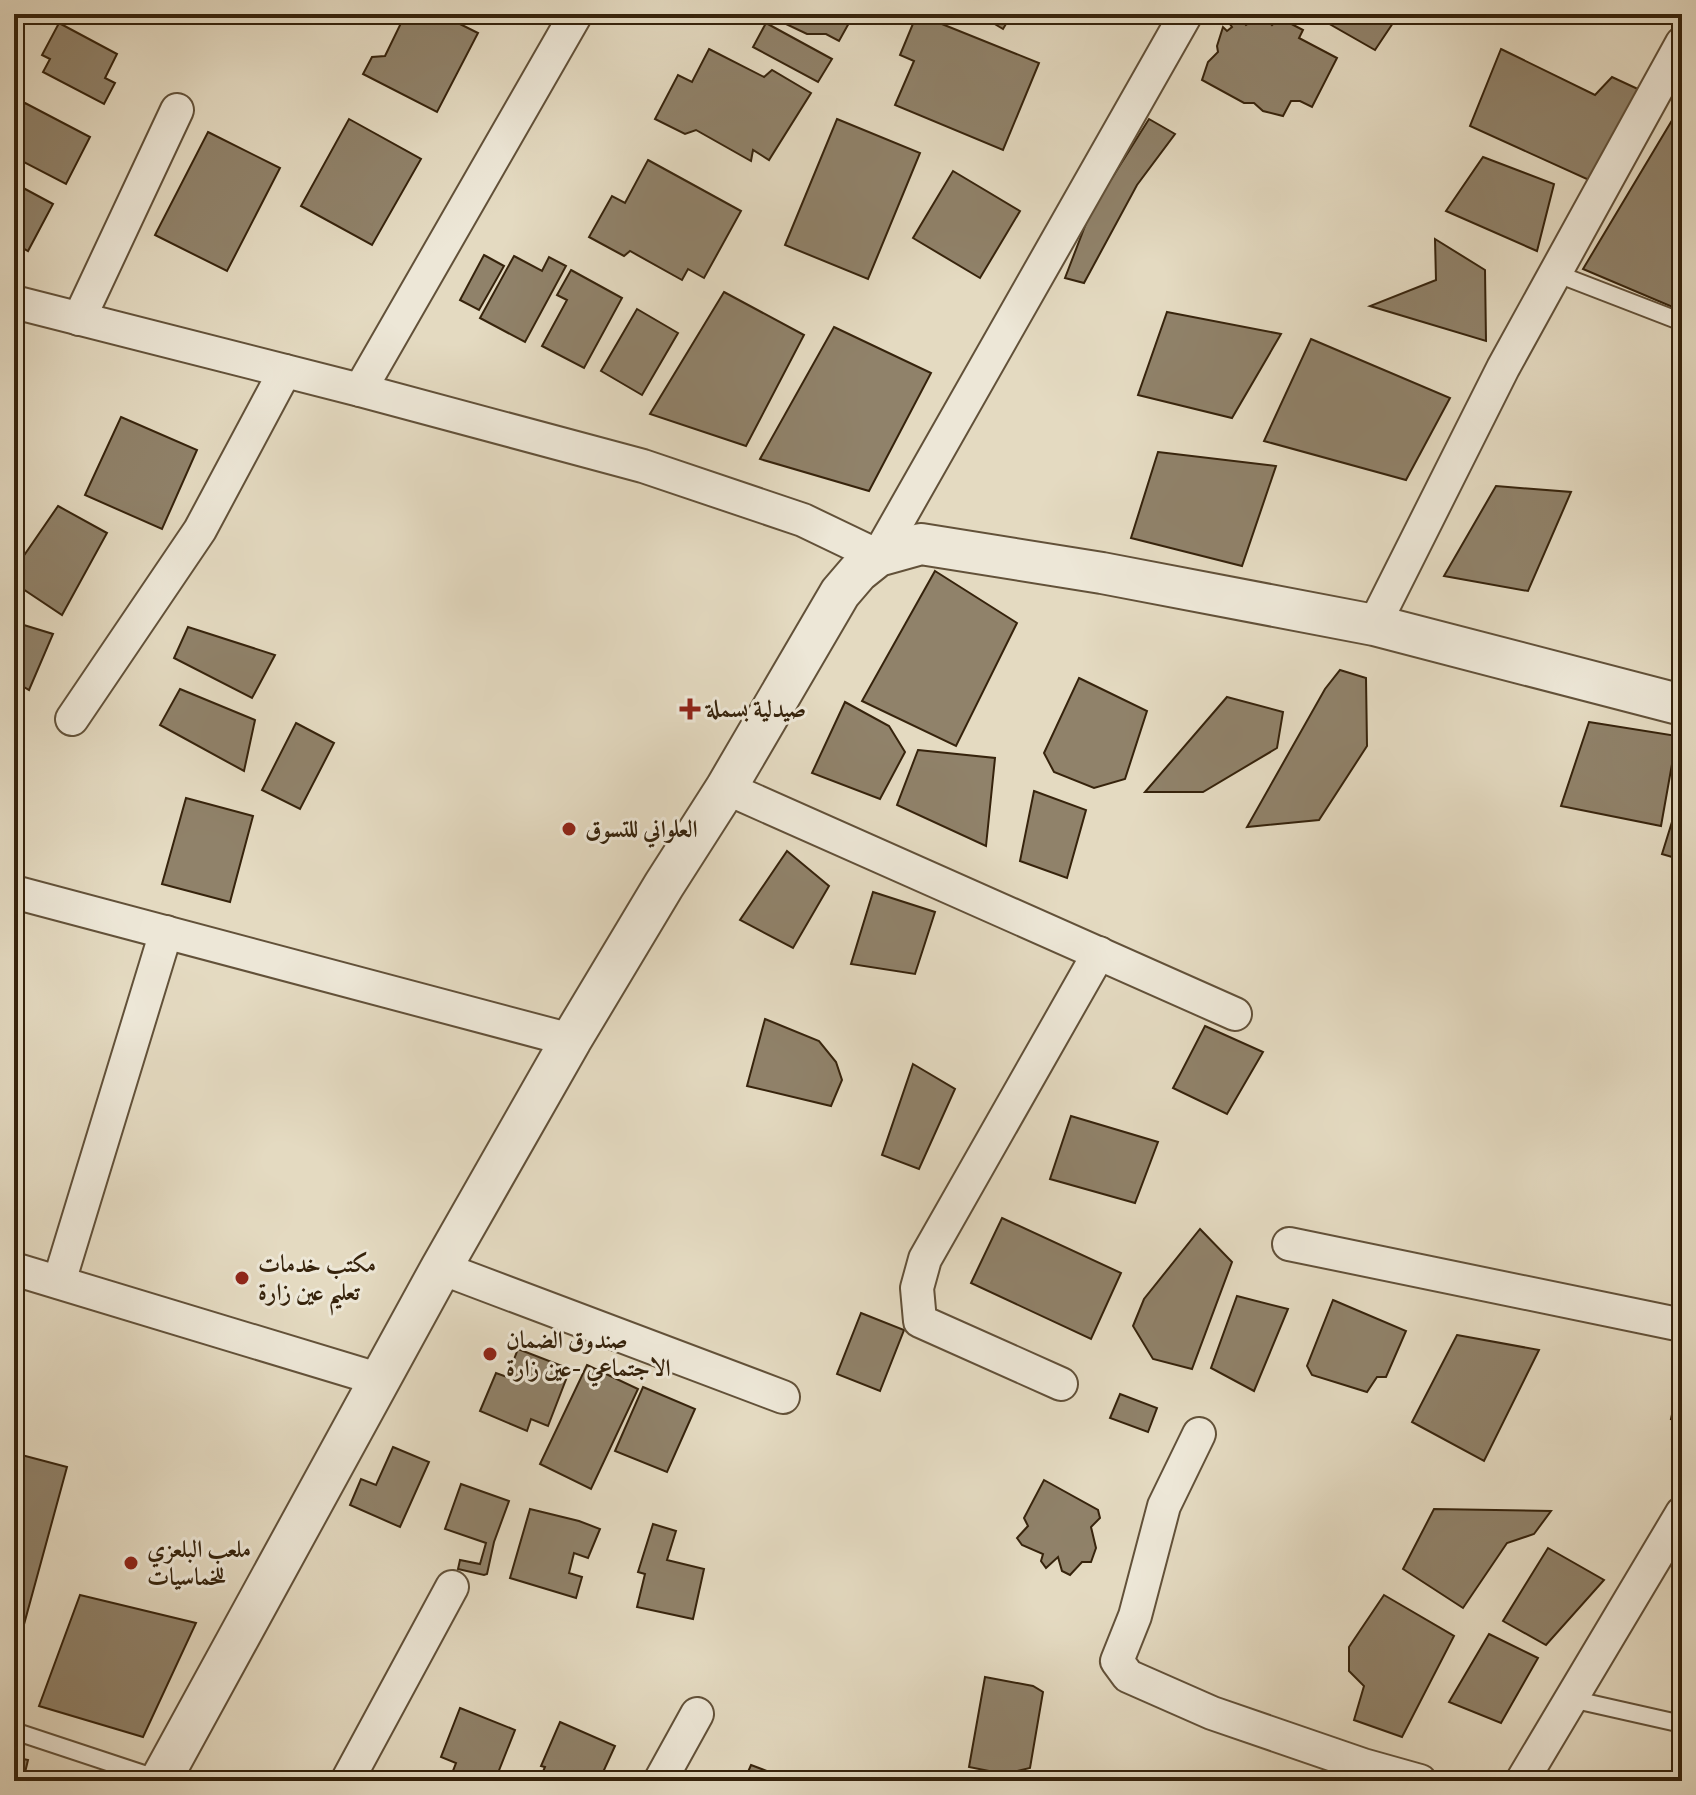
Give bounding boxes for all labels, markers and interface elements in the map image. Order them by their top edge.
place label: صيدلية بسملة [704,694,806,728]
marker: صيدلية بسملة [681,700,699,718]
place label: العلواني للتسوق [585,814,698,848]
marker: العلواني للتسوق [560,820,578,838]
place label: مكتب خدمات تعليم عين زارة [258,1249,376,1316]
marker: مكتب خدمات تعليم عين زارة [233,1269,251,1287]
place label: صندوق الضمان الاجتماعي -عين زارة [506,1325,671,1387]
marker: صندوق الضمان الاجتماعي -عين زارة [481,1345,499,1363]
place label: ملعب البلعزي للخماسيات [147,1534,251,1596]
marker: ملعب البلعزي للخماسيات [122,1554,140,1572]

